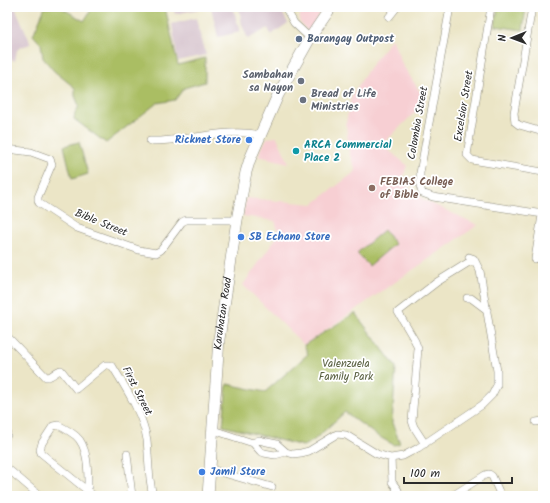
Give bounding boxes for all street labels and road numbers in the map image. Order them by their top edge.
street label: Excelsior Street [449,68,479,143]
street label: Colombia Street [403,84,433,161]
street label: Bible Street [72,204,131,242]
street label: Karuhatan Road [209,275,237,351]
street label: First Street [117,363,157,419]

